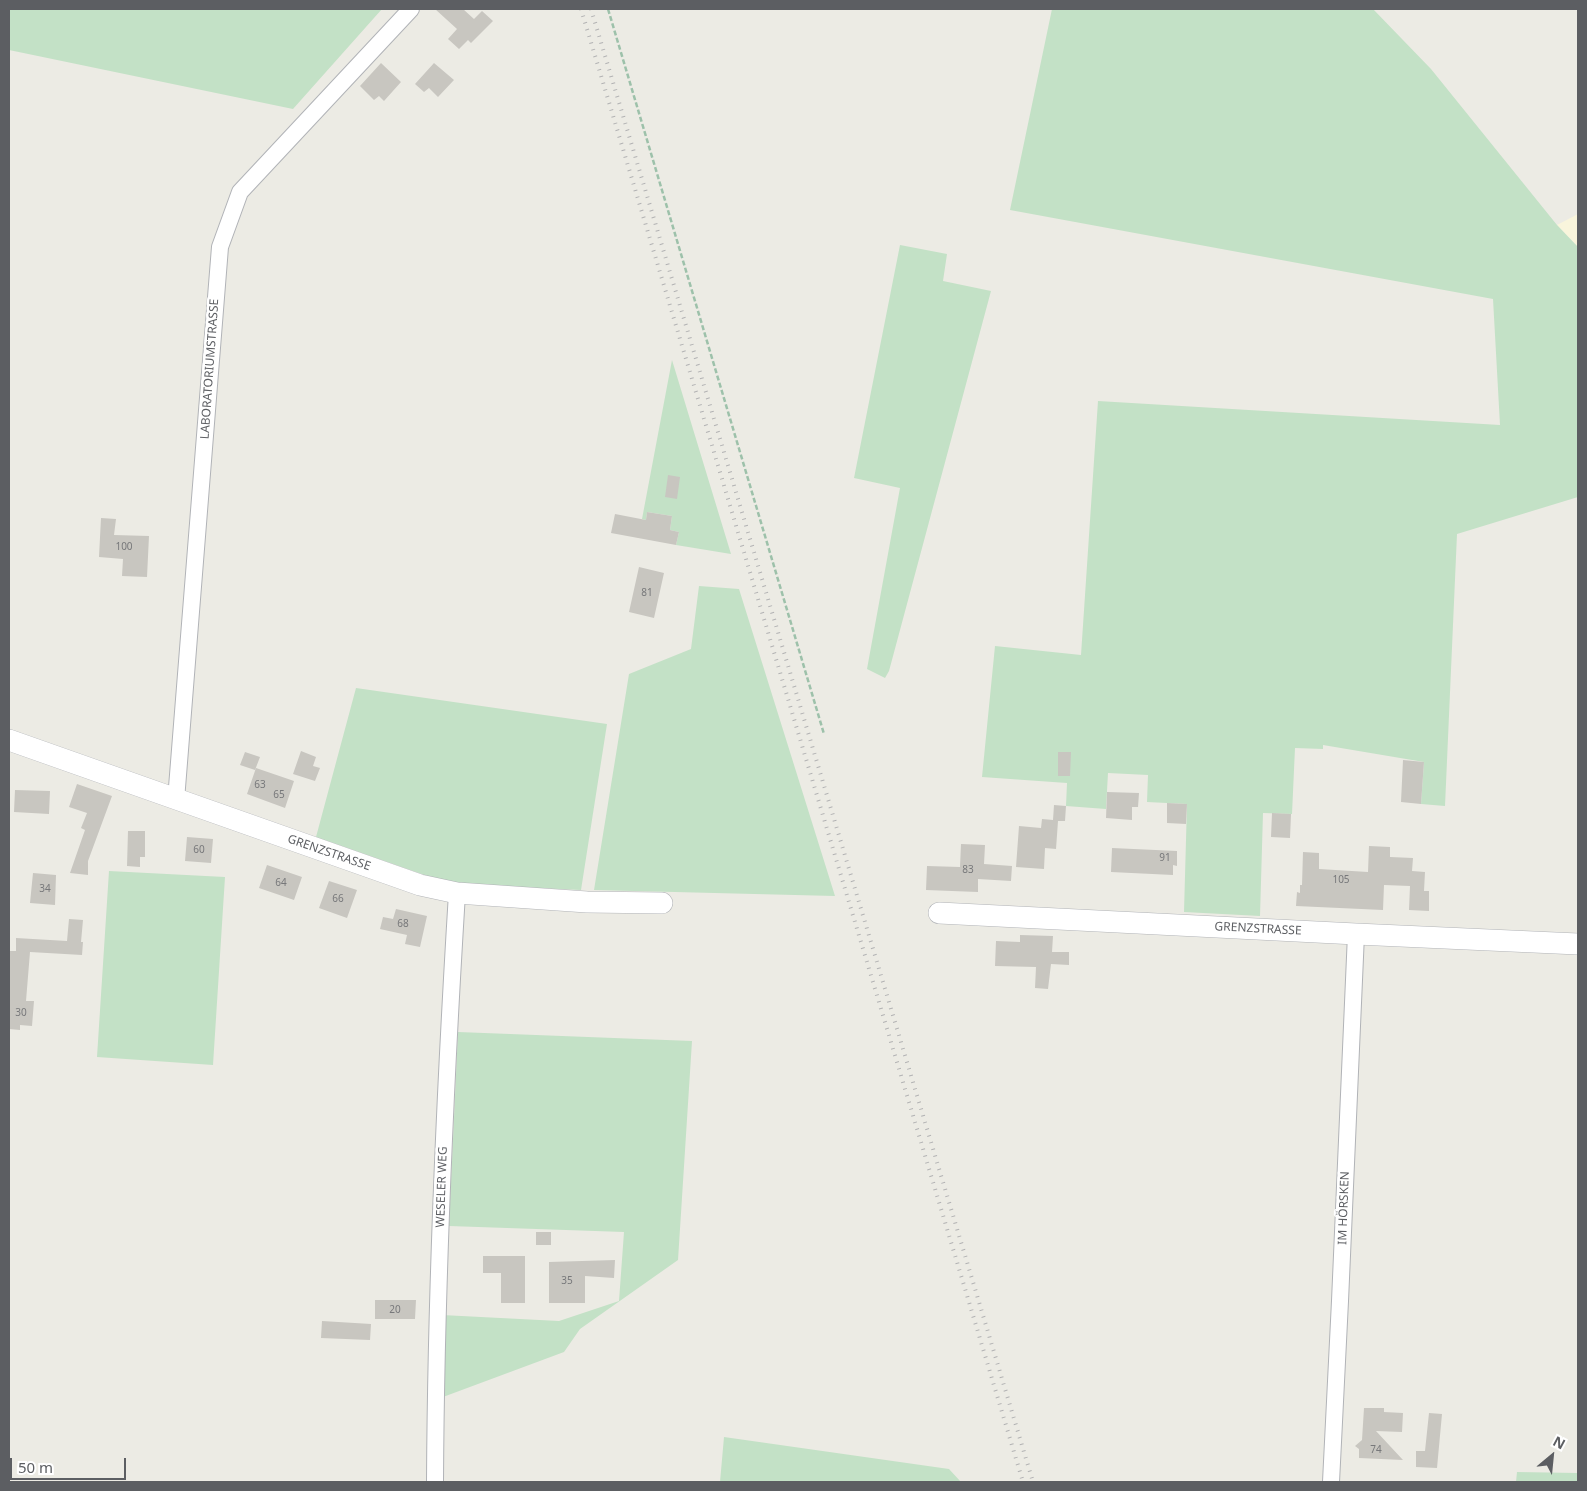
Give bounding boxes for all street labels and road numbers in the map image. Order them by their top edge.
street label: LABORATORIUMSTRASSE [198,298,222,440]
street label: GRENZSTRASSE [285,832,373,874]
street label: GRENZSTRASSE [1214,920,1302,938]
street label: WESELER WEG [433,1146,451,1228]
street label: IM HÖRSKEN [1336,1171,1352,1245]

